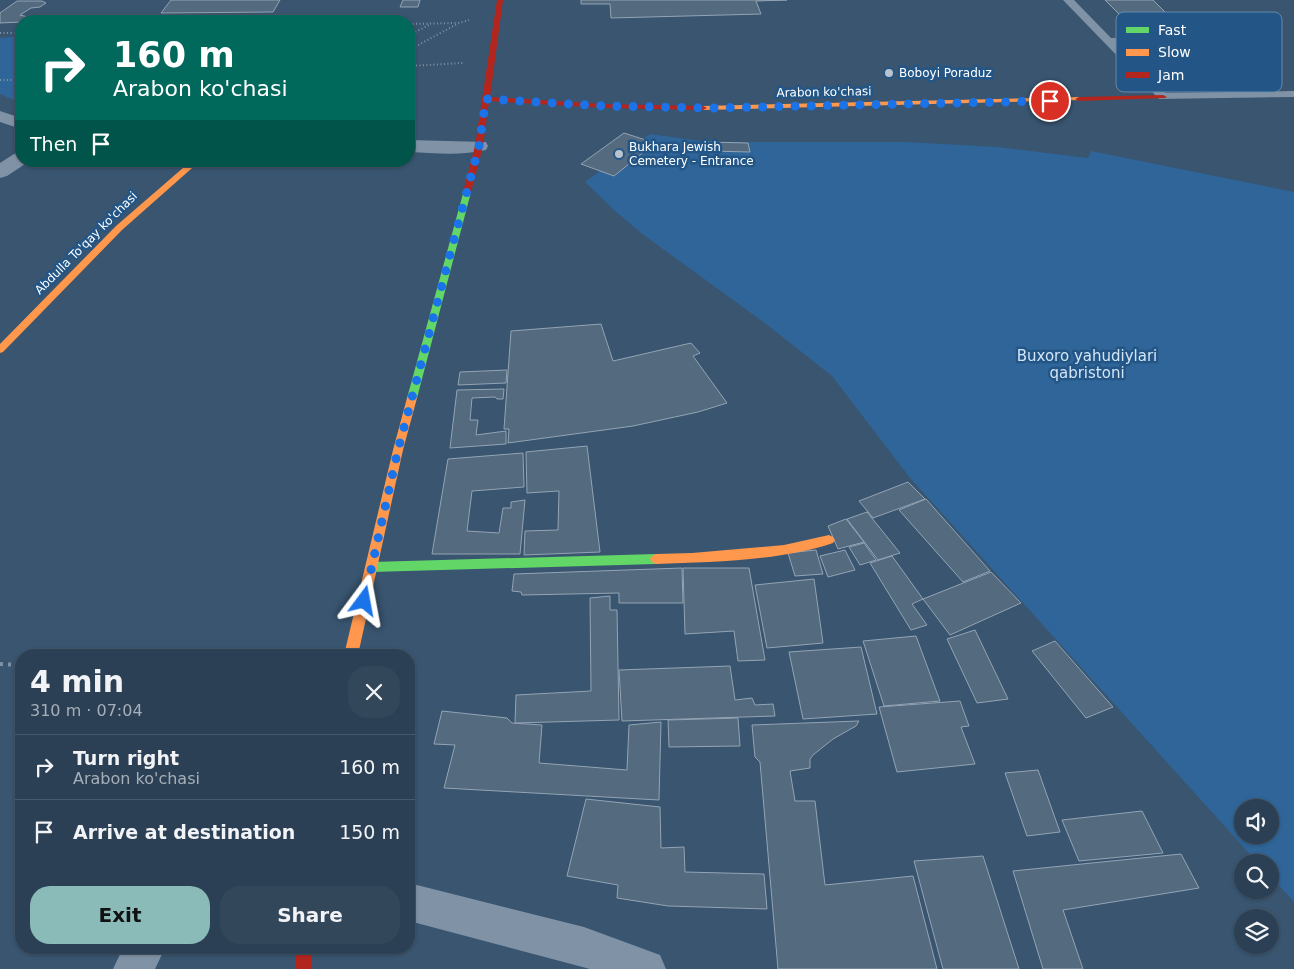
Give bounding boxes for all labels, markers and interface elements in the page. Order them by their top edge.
legend [1116,12,1282,92]
text: Fast [1158,22,1187,38]
icon: right [30,35,95,100]
text: 160 m [113,35,235,75]
text: Slow [1158,44,1191,60]
place label: Boboyi Poraduz [899,66,992,80]
marker: Boboyi Poraduz [883,67,895,79]
text: Jam [1157,67,1184,83]
text: Arabon ko'chasi [113,76,288,101]
pin [1029,80,1071,122]
street label: Arabon ko'chasi [776,84,872,100]
icon: arrive [1036,87,1064,115]
icon: arrive [87,130,115,158]
text: Then [30,133,77,155]
place label: Bukhara Jewish Cemetery - Entrance [629,140,754,168]
marker: Bukhara Jewish Cemetery - Entrance [613,148,625,160]
street label: Abdulla To'qay ko'chasi [32,189,140,297]
park label: Buxoro yahudiylari qabristoni [1017,347,1157,382]
position arrow [337,574,389,626]
text: 4 min [30,664,124,699]
button: close [348,666,400,718]
text: 310 m · 07:04 [30,701,143,720]
text: Turn right [73,747,179,769]
icon: right [30,753,58,781]
text: 160 m [339,756,400,778]
text: Arabon ko'chasi [73,769,200,788]
map controls [1234,799,1279,954]
button: sound [1234,799,1279,844]
icon: arrive [30,818,58,846]
text: Arrive at destination [73,821,295,843]
text: 150 m [339,821,400,843]
button: search [1234,854,1279,899]
button: Exit [30,886,210,944]
button: Share [220,886,400,944]
button: layers [1234,909,1279,954]

